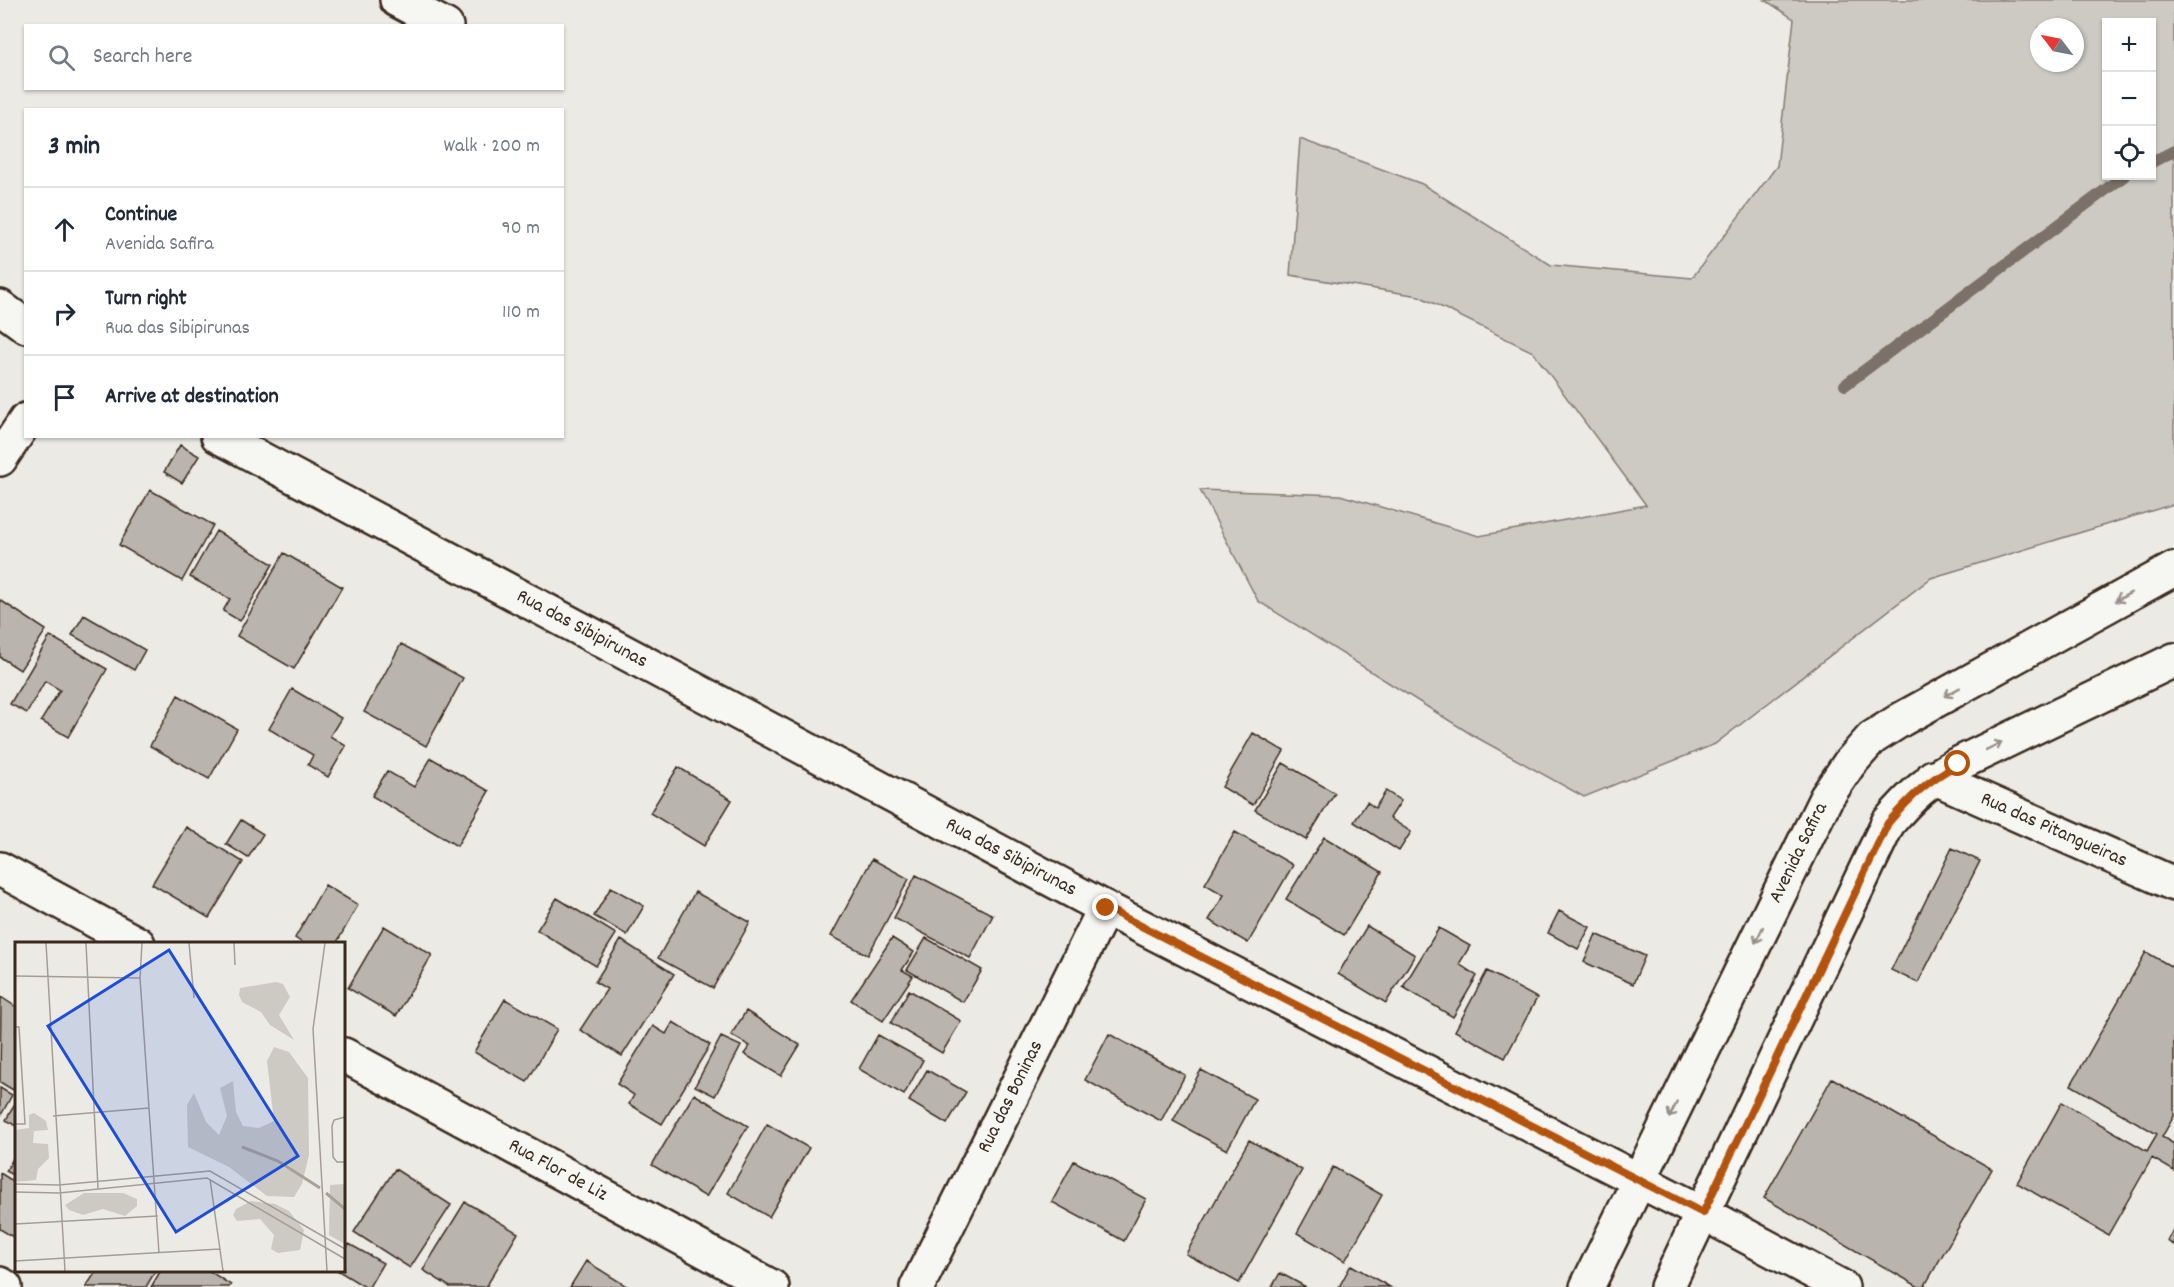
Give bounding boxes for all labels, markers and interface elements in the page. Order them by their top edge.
north arrow [2030,18,2084,72]
map controls [2102,18,2156,180]
button: + [2102,18,2156,72]
search box [24,24,564,90]
icon: search [45,41,78,74]
text: Search here [93,42,192,73]
button: − [2102,72,2156,126]
button: locate [2102,126,2156,180]
text: 3 min [48,129,100,166]
text: Walk · 200 m [444,133,540,161]
text: Continue [105,200,177,231]
icon: ahead [48,213,81,246]
text: 90 m [502,215,540,243]
text: Avenida Safira [105,231,214,259]
text: Turn right [105,284,187,315]
icon: right [48,297,81,330]
text: 110 m [502,299,540,327]
text: Rua das Sibipirunas [105,315,250,343]
icon: arrive [48,381,81,414]
text: Arrive at destination [105,382,279,413]
street label: Rua das Sibipirunas [511,583,652,676]
one-way arrow [2115,592,2132,604]
one-way arrow [1944,686,1961,698]
one-way arrow [1985,740,2003,752]
route start [1944,750,1970,776]
street label: Rua das Pitangueiras [1976,786,2132,875]
street label: Avenida Safira [1763,798,1836,908]
street label: Rua das Sibipirunas [940,811,1081,904]
route end [1092,894,1118,920]
one-way arrow [1753,926,1764,944]
inset map [15,942,345,1272]
street label: Rua das Boninas [971,1036,1051,1158]
one-way arrow [1666,1101,1678,1119]
street label: Rua Flor de Liz [503,1132,613,1209]

